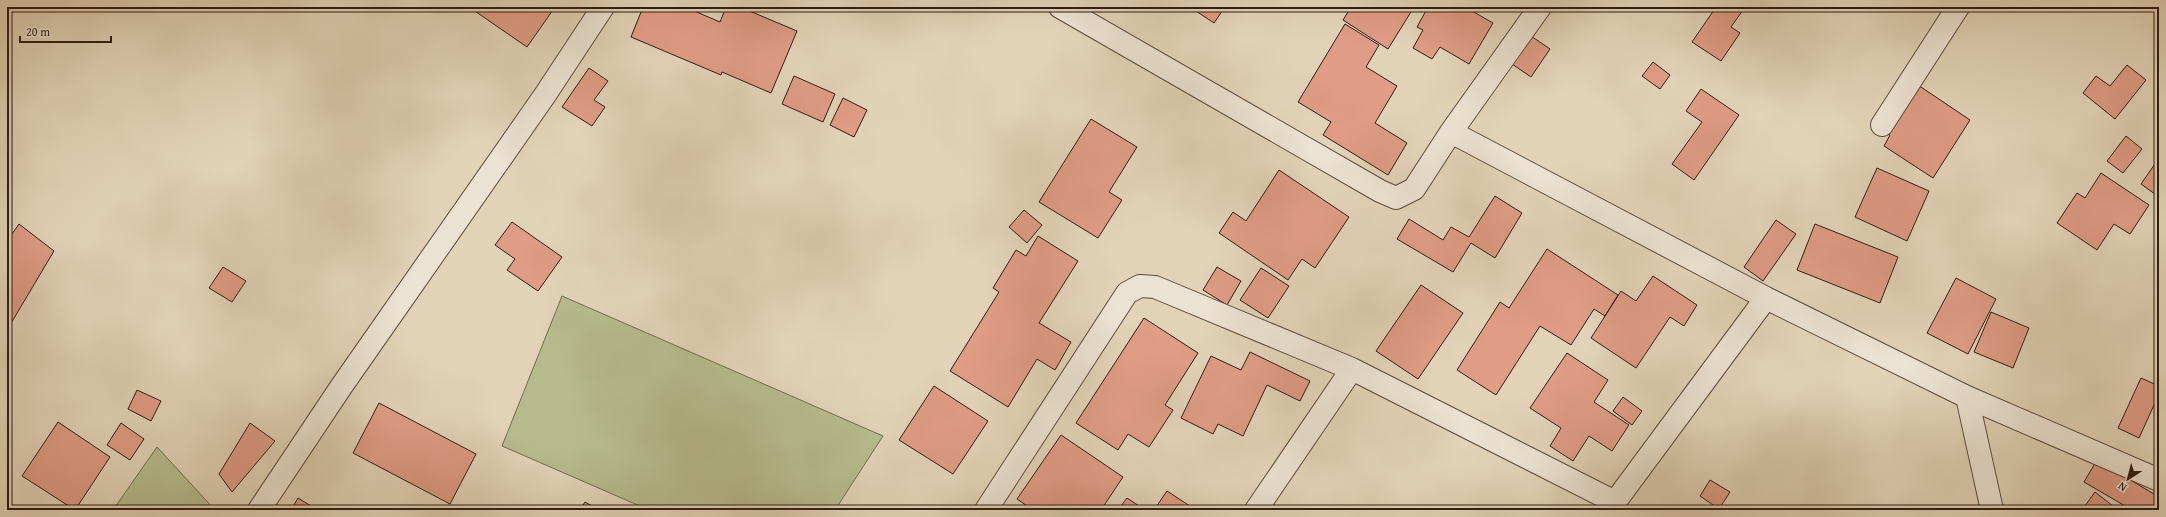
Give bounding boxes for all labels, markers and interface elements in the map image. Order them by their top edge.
scale bar [20,18,111,44]
text: 20 m [26,23,50,40]
north arrow [2108,459,2148,499]
text: N [2114,478,2130,496]

